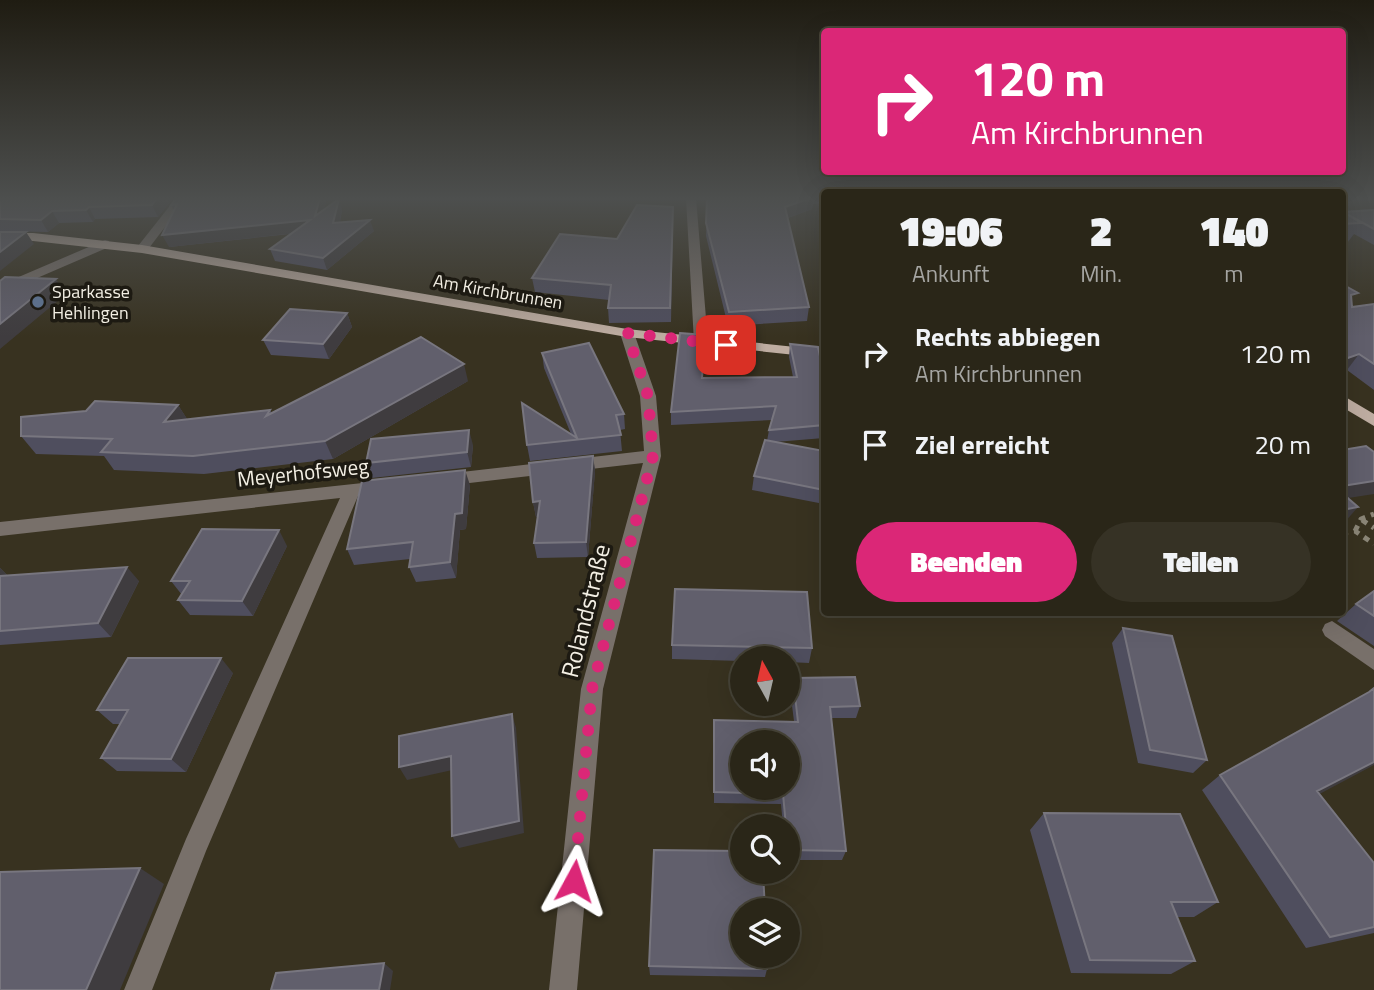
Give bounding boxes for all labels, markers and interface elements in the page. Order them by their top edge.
text: 120 m [971,40,1105,115]
icon: right [856,56,947,147]
text: Am Kirchbrunnen [971,108,1204,156]
text: 19:06 [898,198,1003,262]
text: 2 [1090,198,1113,262]
text: 140 [1199,198,1269,262]
text: Ankunft [912,256,989,291]
text: Min. [1080,256,1122,291]
text: m [1224,256,1244,291]
street label: Am Kirchbrunnen [431,267,565,316]
place label: Sparkasse Hehlingen [52,278,130,326]
marker: Sparkasse Hehlingen [30,294,46,310]
pin [696,315,756,375]
text: Rechts abbiegen [915,317,1101,356]
icon: arrive [707,326,745,364]
text: 120 m [1240,334,1311,373]
icon: right [856,335,894,373]
text: Am Kirchbrunnen [915,356,1082,391]
text: Ziel erreicht [915,425,1050,464]
text: 20 m [1254,425,1311,464]
icon: arrive [856,426,894,464]
street label: Meyerhofsweg [236,449,370,495]
button: Beenden [856,522,1077,602]
button: Teilen [1091,522,1311,602]
street label: Rolandstraße [551,540,619,681]
north arrow [730,646,800,716]
map controls [730,646,800,968]
button: sound [730,730,800,800]
button: search [730,814,800,884]
position arrow [537,844,611,918]
button: layers [730,898,800,968]

